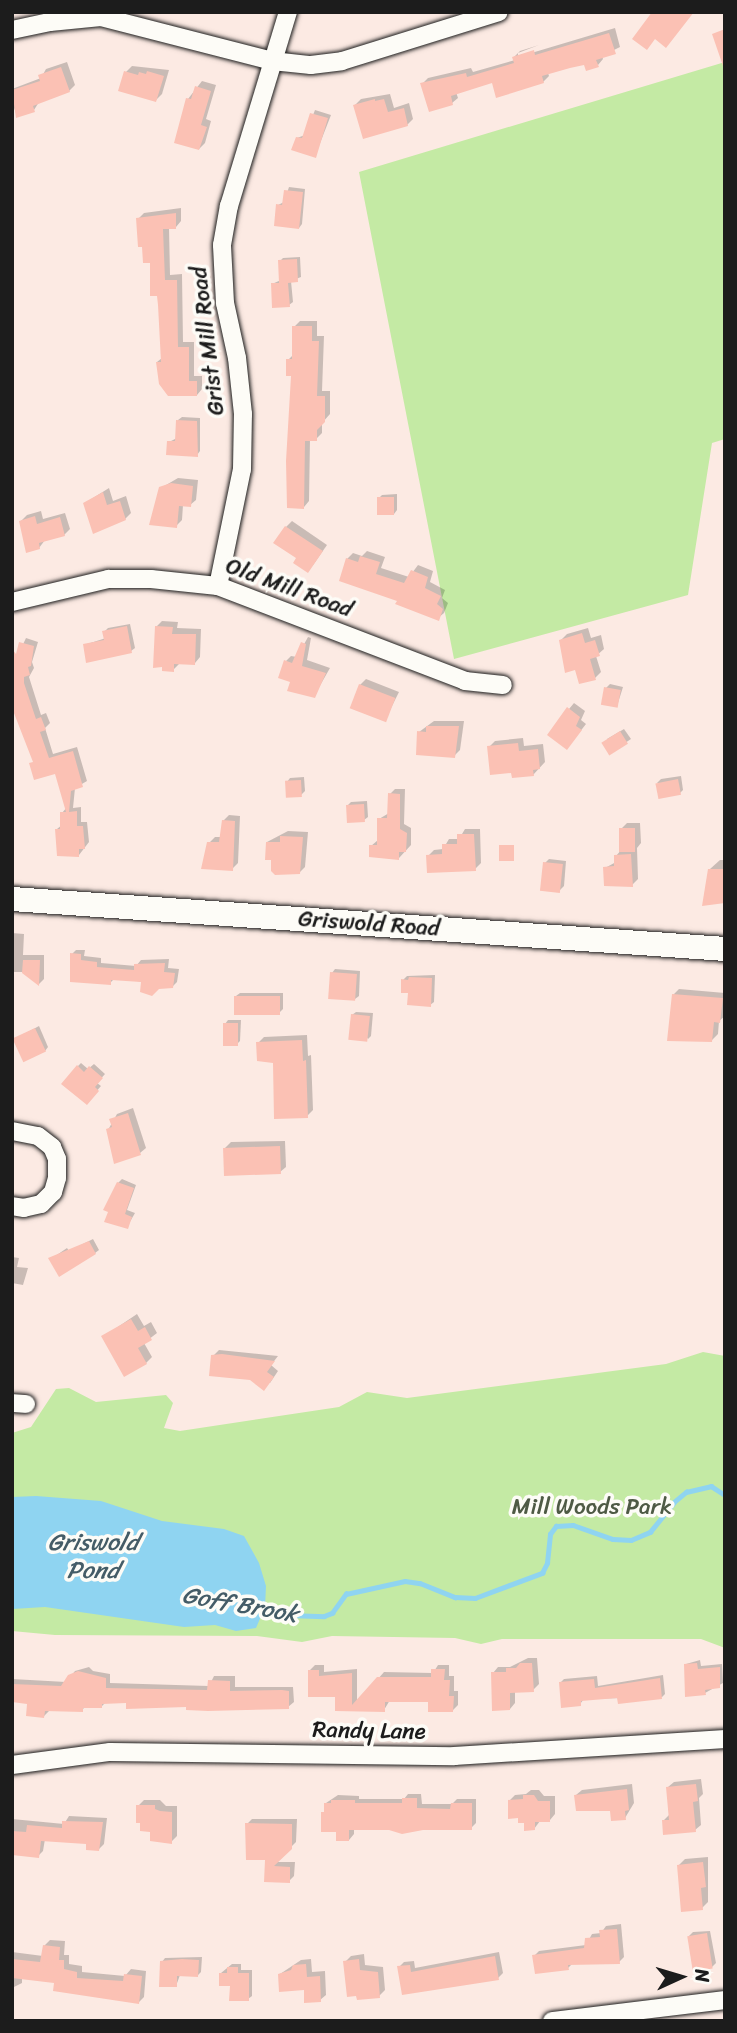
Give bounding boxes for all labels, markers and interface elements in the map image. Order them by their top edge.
street label: Grist Mill Road [185,265,231,417]
street label: Old Mill Road [222,552,356,624]
street label: Griswold Road [297,905,441,943]
park label: Mill Woods Park [511,1493,673,1521]
water label: Griswold Pond [48,1529,138,1585]
water label: Goff Brook [180,1581,300,1629]
street label: Randy Lane [312,1716,426,1746]
north arrow [646,1942,716,2012]
text: N [686,1968,719,1983]

